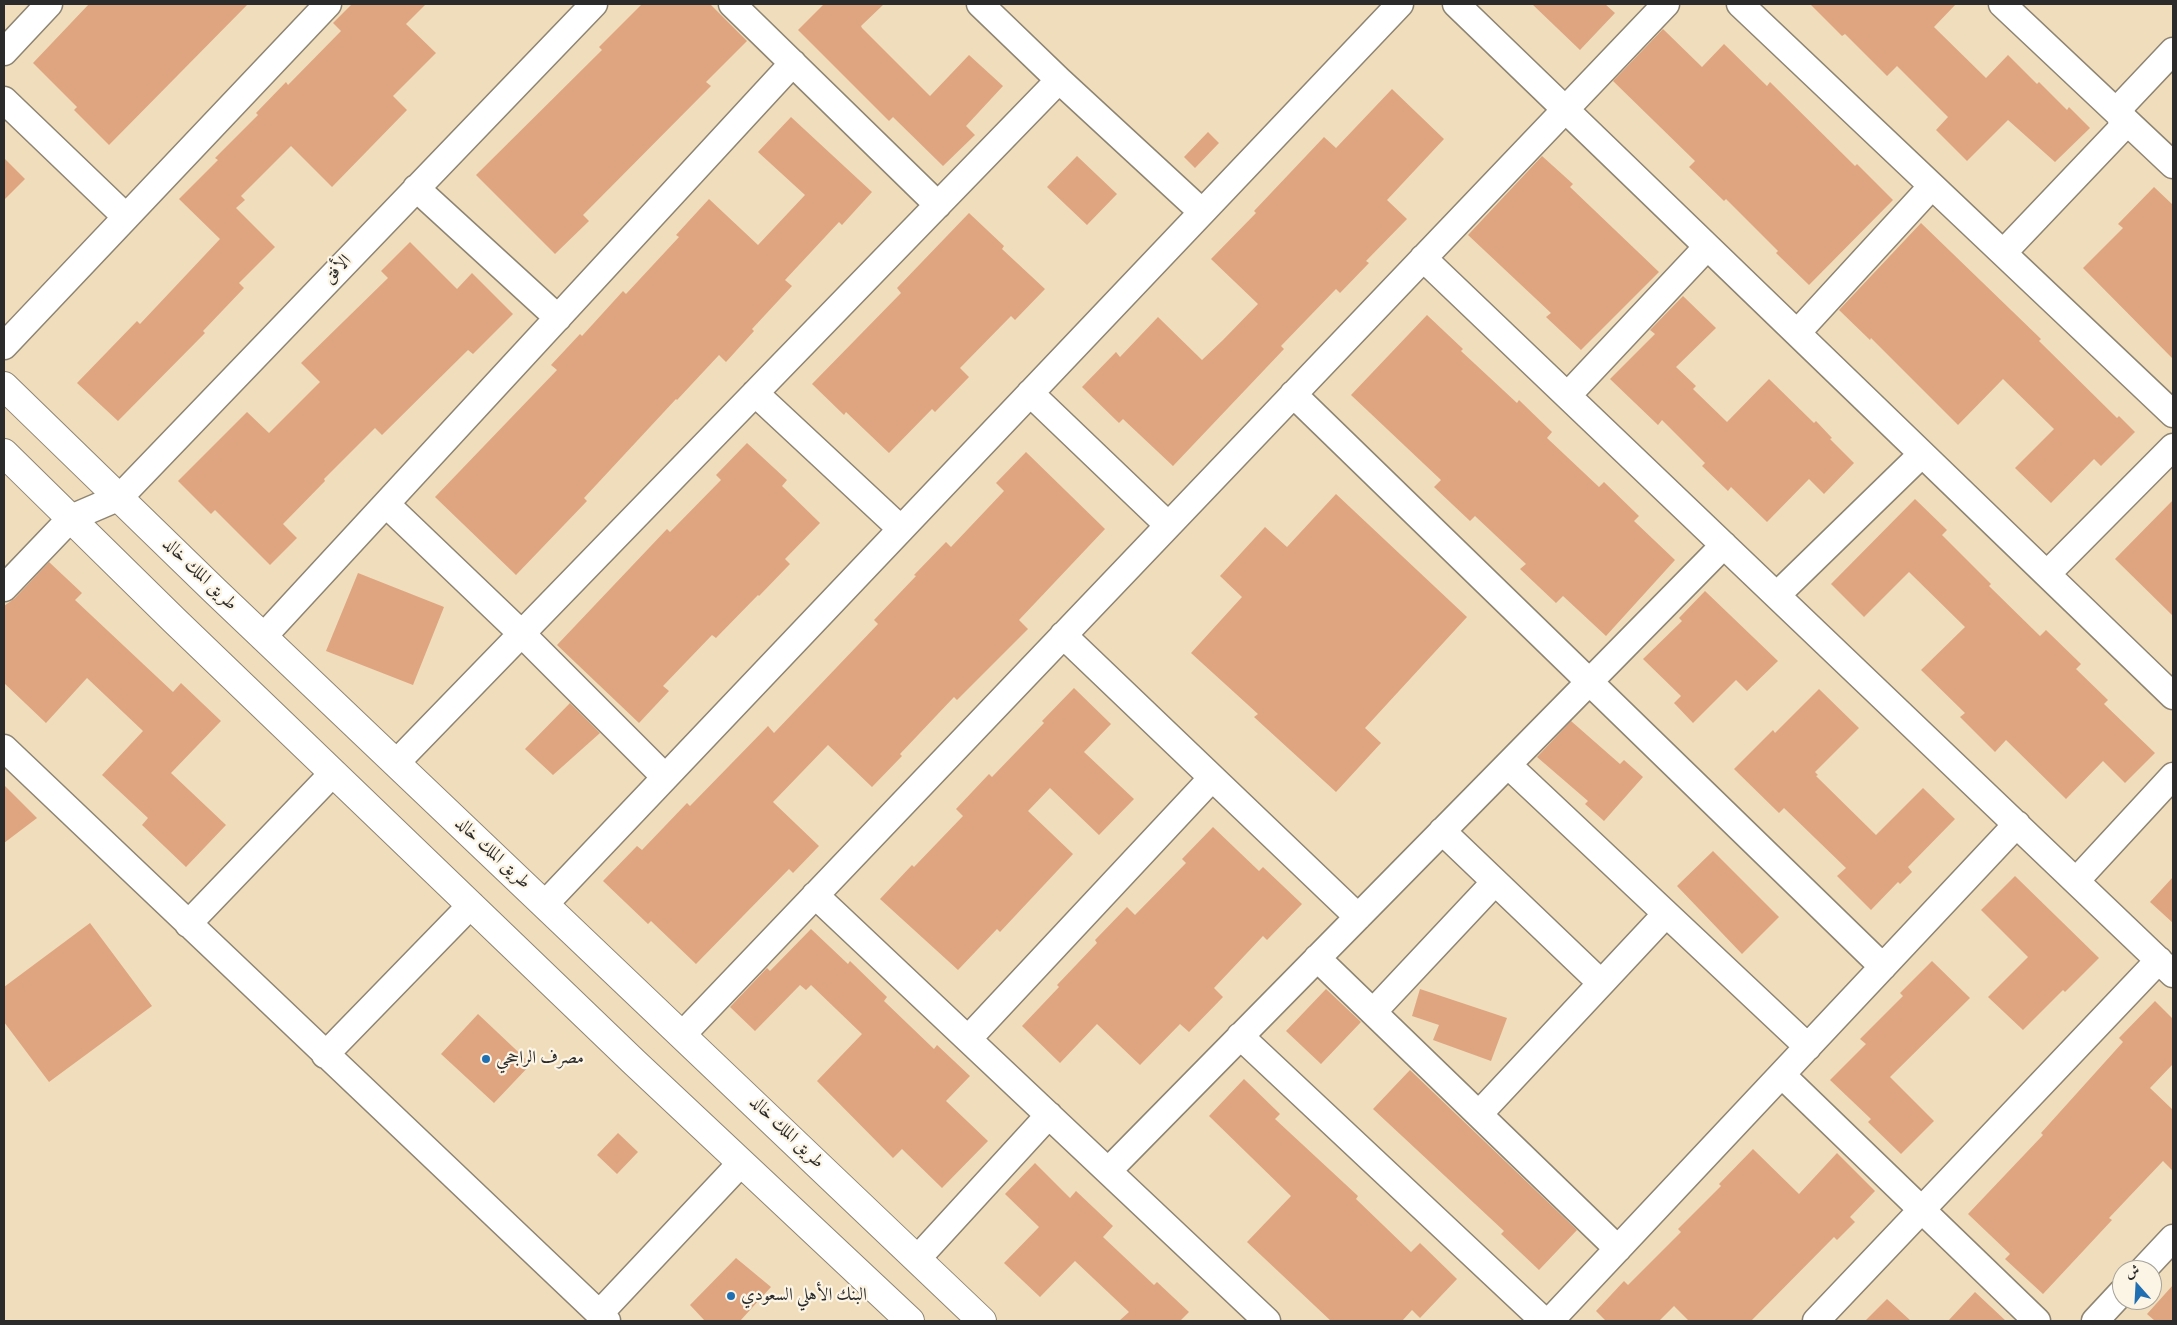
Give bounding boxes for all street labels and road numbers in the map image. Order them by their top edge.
street label: الأفق [319,251,357,289]
street label: طريق الملك خالد [157,534,241,616]
street label: طريق الملك خالد [450,813,534,895]
street label: طريق الملك خالد [744,1092,828,1174]

